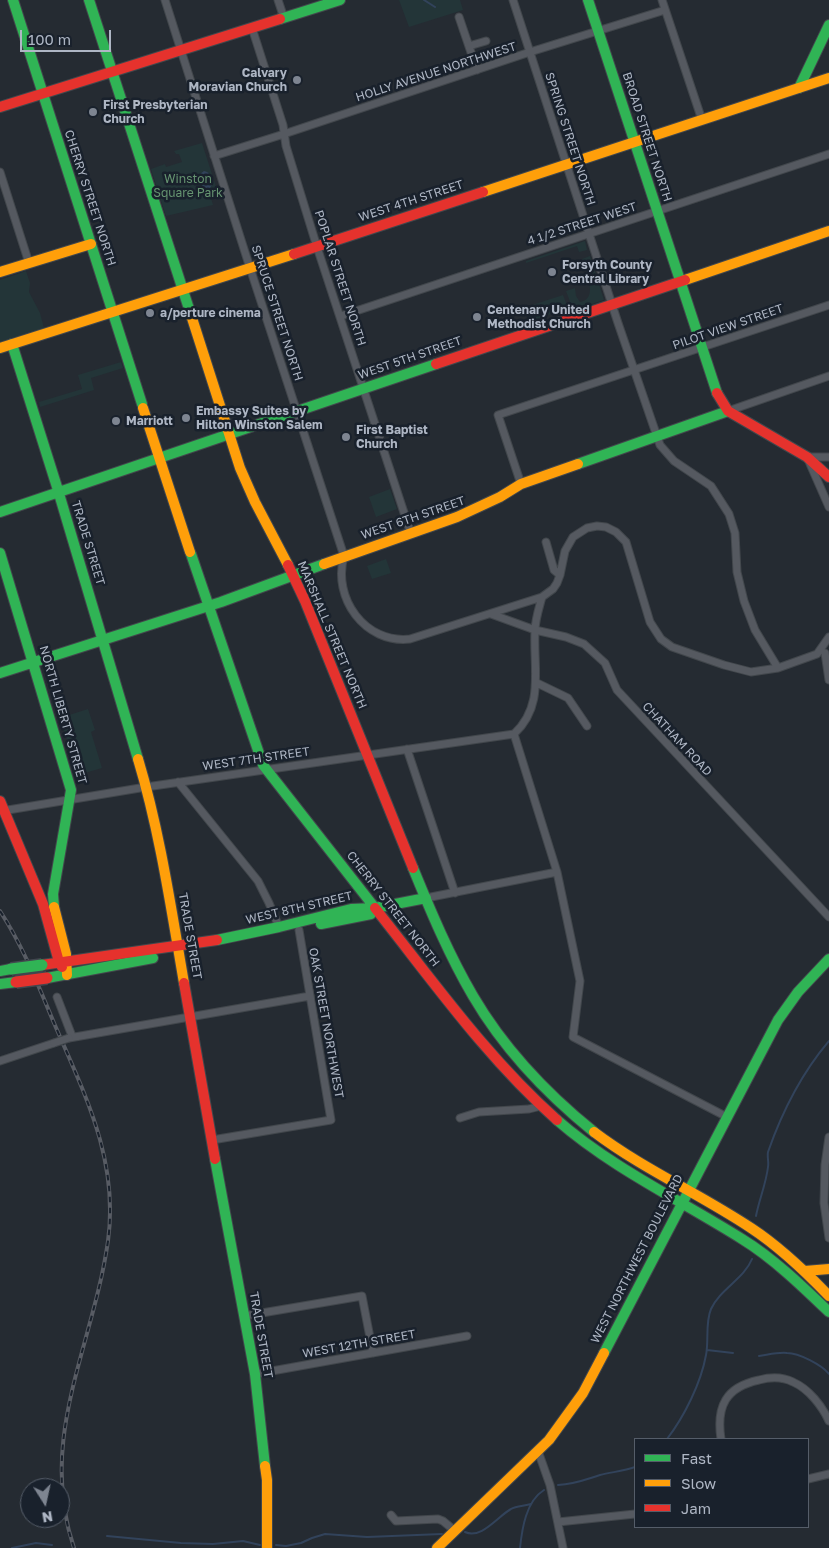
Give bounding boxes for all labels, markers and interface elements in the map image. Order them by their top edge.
scale bar [22,20,114,52]
text: 100 m [28,30,71,48]
street label: HOLLY AVENUE NORTHWEST [354,39,518,105]
place label: Calvary Moravian Church [189,66,287,94]
street label: BROAD STREET NORTH [619,70,675,204]
street label: SPRING STREET NORTH [542,71,598,207]
marker: Calvary Moravian Church [291,74,303,86]
place label: First Presbyterian Church [103,98,208,126]
marker: First Presbyterian Church [87,106,99,118]
street label: CHERRY STREET NORTH [61,128,119,268]
park label: Winston Square Park [153,172,223,200]
street label: WEST 4TH STREET [357,177,465,225]
street label: 4 1/2 STREET WEST [526,200,638,248]
street label: POPLAR STREET NORTH [311,208,369,348]
street label: SPRUCE STREET NORTH [248,243,306,383]
place label: Forsyth County Central Library [562,258,652,286]
marker: Forsyth County Central Library [546,266,558,278]
street label: PILOT VIEW STREET [671,301,785,353]
place label: Centenary United Methodist Church [487,303,591,331]
place label: a/perture cinema [160,306,261,320]
marker: a/perture cinema [144,307,156,319]
marker: Centenary United Methodist Church [471,311,483,323]
street label: WEST 5TH STREET [356,333,464,383]
place label: Embassy Suites by Hilton Winston Salem [196,404,322,432]
marker: Embassy Suites by Hilton Winston Salem [180,412,192,424]
place label: Marriott [126,414,173,428]
marker: Marriott [110,415,122,427]
place label: First Baptist Church [356,423,428,451]
marker: First Baptist Church [340,431,352,443]
street label: WEST 6TH STREET [359,493,467,543]
street label: TRADE STREET [68,499,108,587]
street label: MARSHALL STREET NORTH [294,559,370,711]
street label: NORTH LIBERTY STREET [36,644,90,786]
street label: CHATHAM ROAD [639,699,715,779]
street label: WEST 7TH STREET [201,744,311,774]
street label: CHERRY STREET NORTH [344,849,442,969]
street label: WEST 8TH STREET [244,889,354,927]
street label: TRADE STREET [175,892,205,980]
street label: OAK STREET NORTHWEST [306,947,346,1099]
street label: WEST NORTHWEST BOULEVARD [588,1172,686,1346]
street label: TRADE STREET [246,1291,276,1379]
street label: WEST 12TH STREET [301,1327,417,1361]
legend [634,1438,809,1528]
text: Fast [681,1449,712,1467]
text: Slow [681,1474,716,1492]
north arrow [20,1478,70,1528]
text: Jam [681,1499,711,1517]
text: N [41,1508,54,1527]

